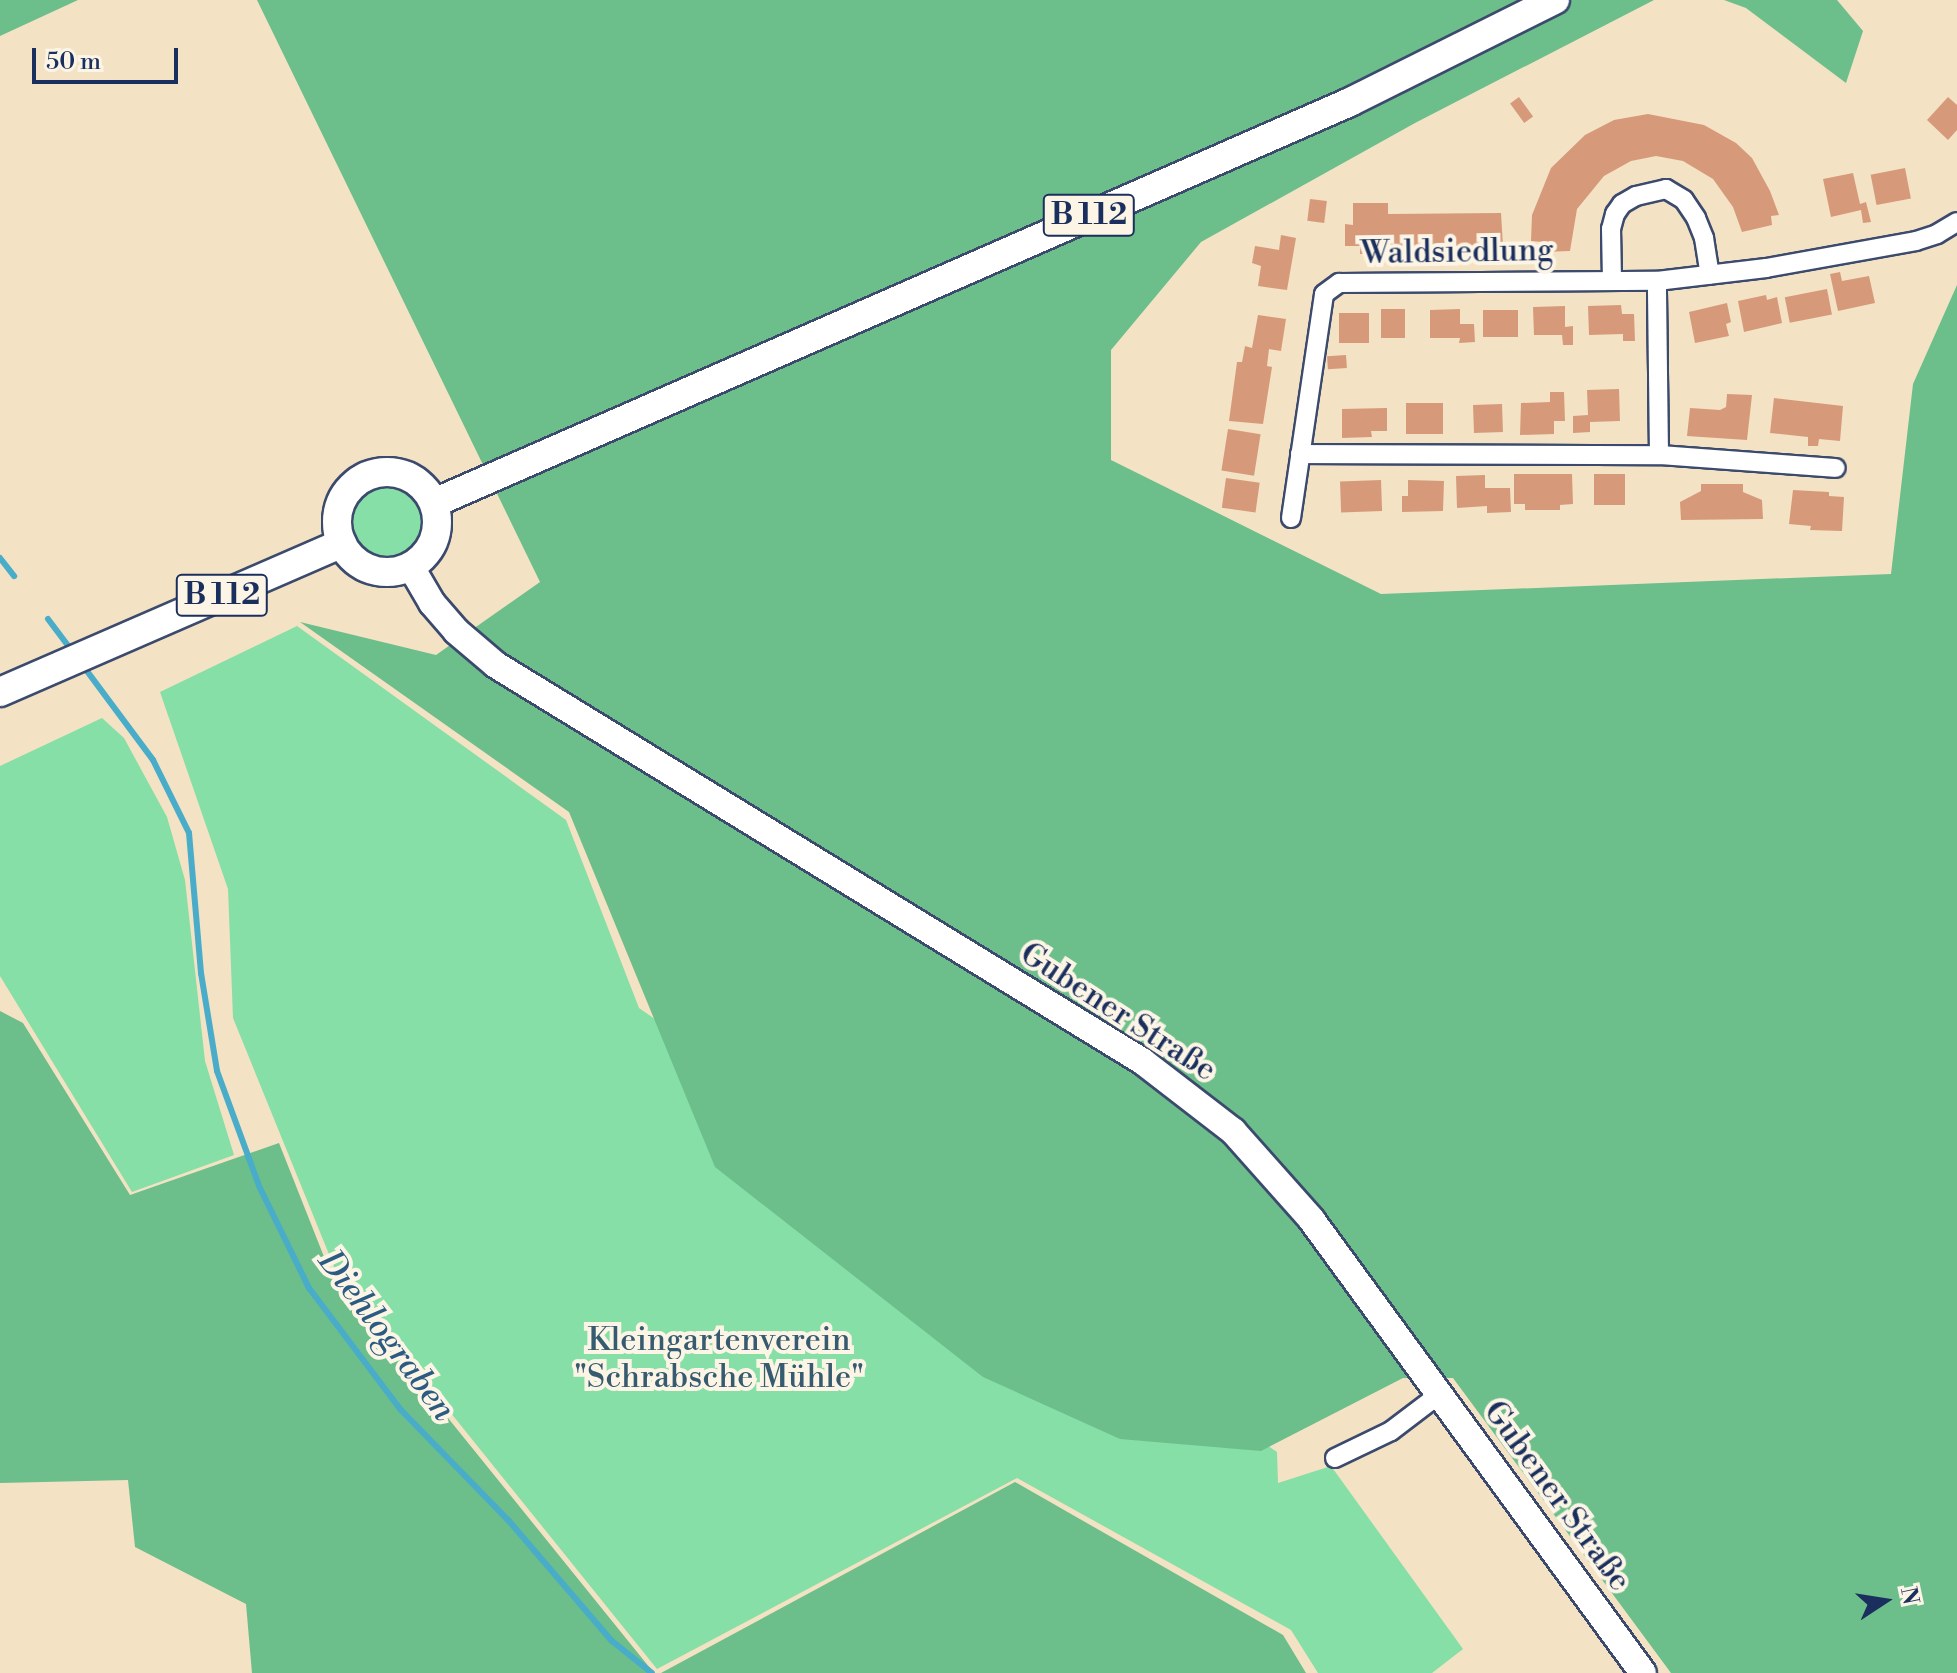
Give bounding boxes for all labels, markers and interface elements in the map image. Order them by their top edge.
scale bar [36,32,182,82]
text: 50 m [46,47,101,77]
road number: B 112 [1041,189,1137,241]
street label: Waldsiedlung [1360,231,1554,273]
road number: B 112 [174,569,270,621]
street label: Gubener Straße [1013,934,1223,1090]
water label: Diehlograben [309,1243,463,1429]
park label: Kleingartenverein "Schrabsche Mühle" [574,1322,864,1397]
street label: Gubener Straße [1475,1393,1639,1599]
north arrow [1845,1561,1925,1641]
text: N [1894,1585,1924,1607]

